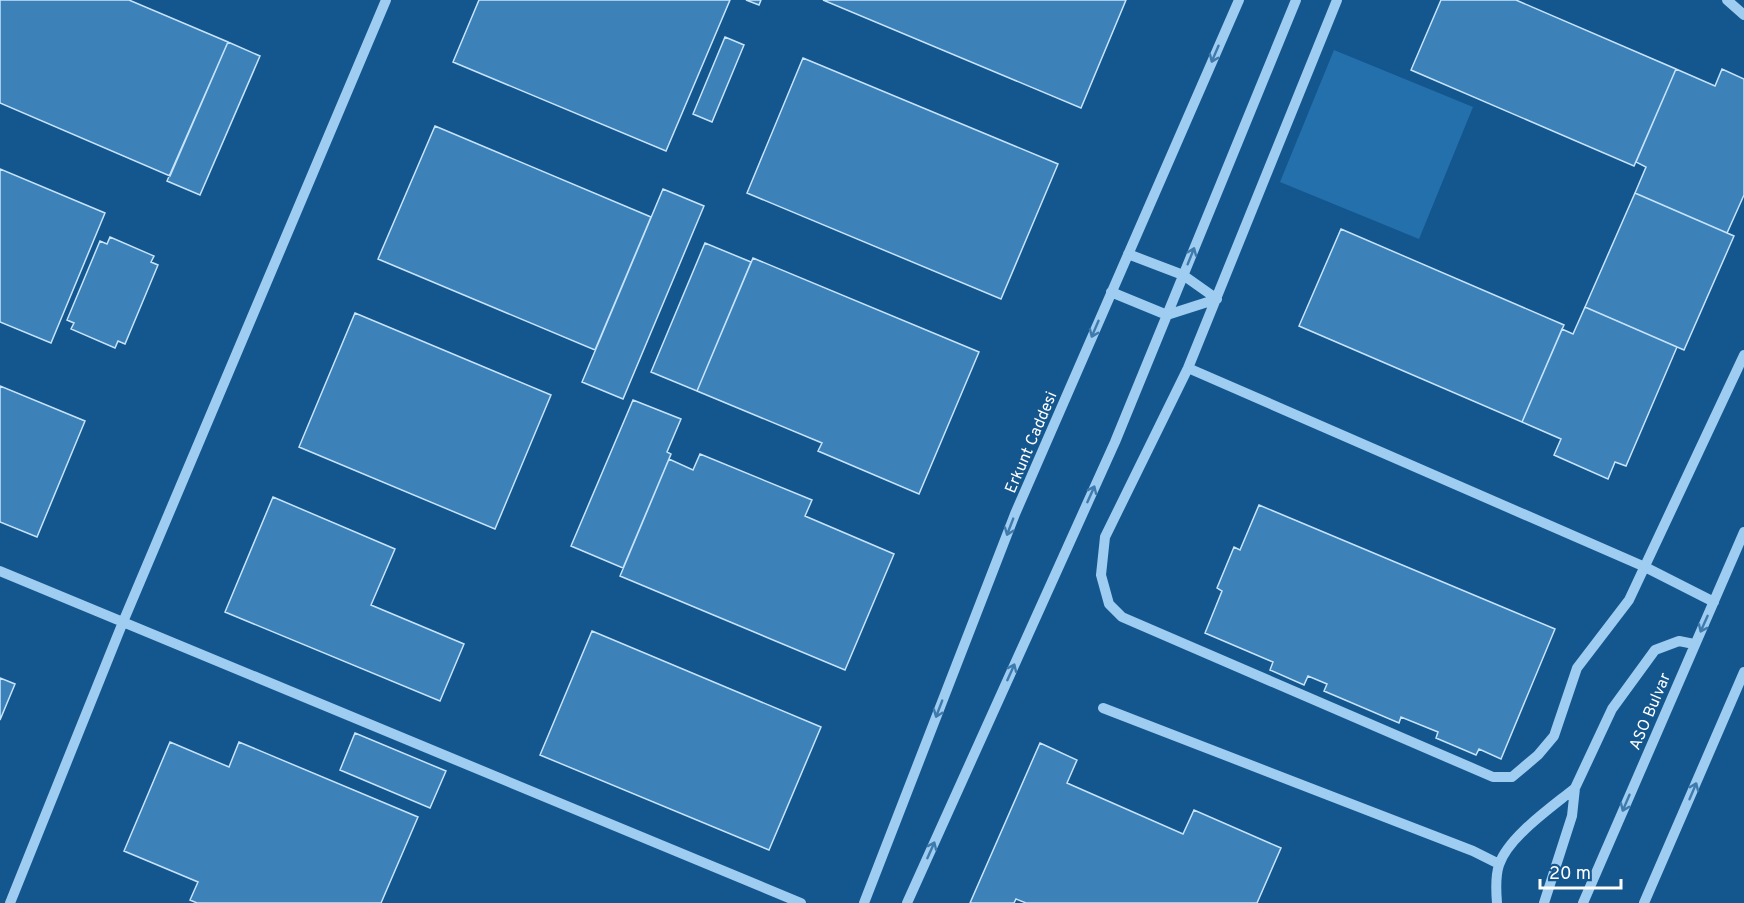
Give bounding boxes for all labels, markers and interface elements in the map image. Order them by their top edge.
one-way arrow [1209,44,1220,62]
one-way arrow [1186,247,1197,266]
one-way arrow [1089,319,1101,337]
street label: Erkunt Caddesi [1001,389,1062,497]
one-way arrow [1087,485,1098,503]
one-way arrow [1004,517,1015,536]
one-way arrow [1697,614,1709,632]
one-way arrow [1006,663,1018,681]
street label: ASO Bulvar [1626,670,1676,753]
one-way arrow [933,699,944,718]
one-way arrow [1687,783,1699,801]
one-way arrow [1620,793,1631,811]
one-way arrow [926,841,938,859]
scale bar [1540,852,1621,890]
text: 20 m [1549,863,1591,886]

